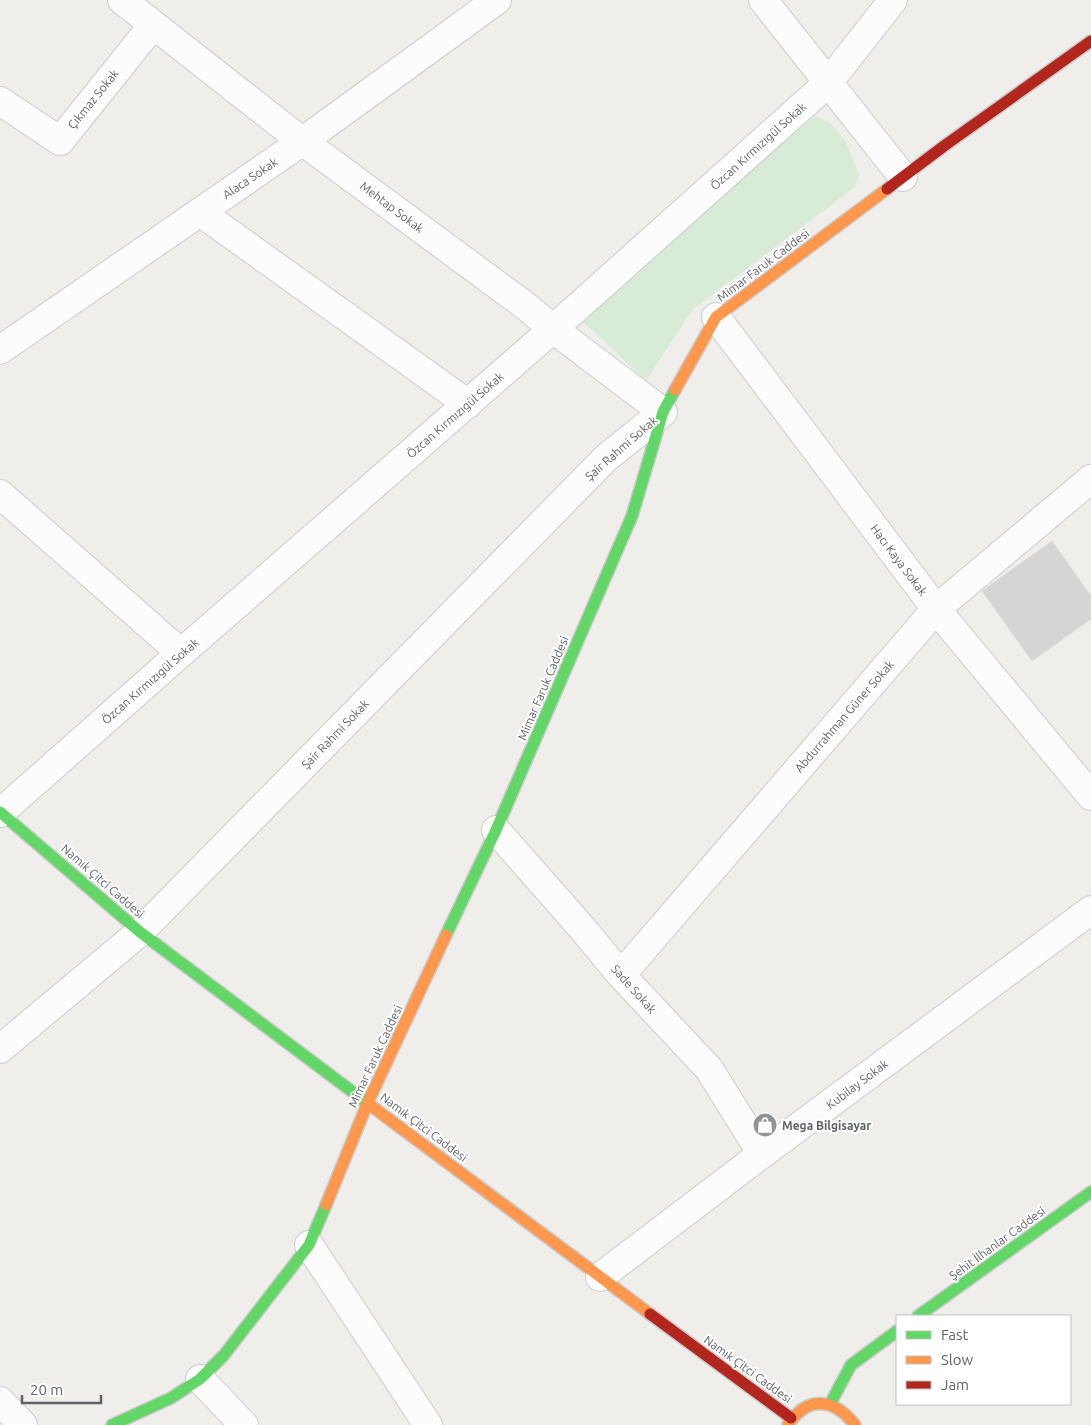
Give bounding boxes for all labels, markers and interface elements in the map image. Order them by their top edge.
street label: Çıkmaz Sokak [65,67,121,131]
street label: Özcan Kırmızıgül Sokak [708,100,808,192]
street label: Alaca Sokak [220,155,280,201]
street label: Mehtap Sokak [358,179,426,235]
street label: Mimar Faruk Caddesi [714,226,812,304]
street label: Özcan Kırmızıgül Sokak [404,369,506,461]
street label: Şair Rahmi Sokak [582,413,660,483]
street label: Hacı Kaya Sokak [868,522,930,598]
street label: Mimar Faruk Caddesi [515,634,571,742]
street label: Özcan Kırmızıgül Sokak [99,635,201,727]
street label: Abdurrahman Güner Sokak [792,657,896,775]
street label: Şair Rahmi Sokak [299,697,371,771]
street label: Namık Çitci Caddesi [59,842,147,921]
street label: Sade Sokak [609,962,659,1016]
street label: Mimar Faruk Caddesi [345,1003,405,1109]
street label: Kubilay Sokak [824,1057,890,1111]
street label: Namık Çitci Caddesi [378,1090,470,1164]
shop icon: Mega Bilgisayar [752,1112,778,1138]
place label: Mega Bilgisayar [782,1119,871,1132]
street label: Şehit İlhanlar Caddesi [947,1204,1047,1282]
legend [896,1315,1071,1405]
text: Fast [941,1326,969,1343]
street label: Namık Çitci Caddesi [702,1333,794,1405]
text: Slow [941,1351,974,1368]
scale bar [22,1372,101,1404]
text: Jam [941,1376,969,1393]
text: 20 m [30,1381,63,1398]

